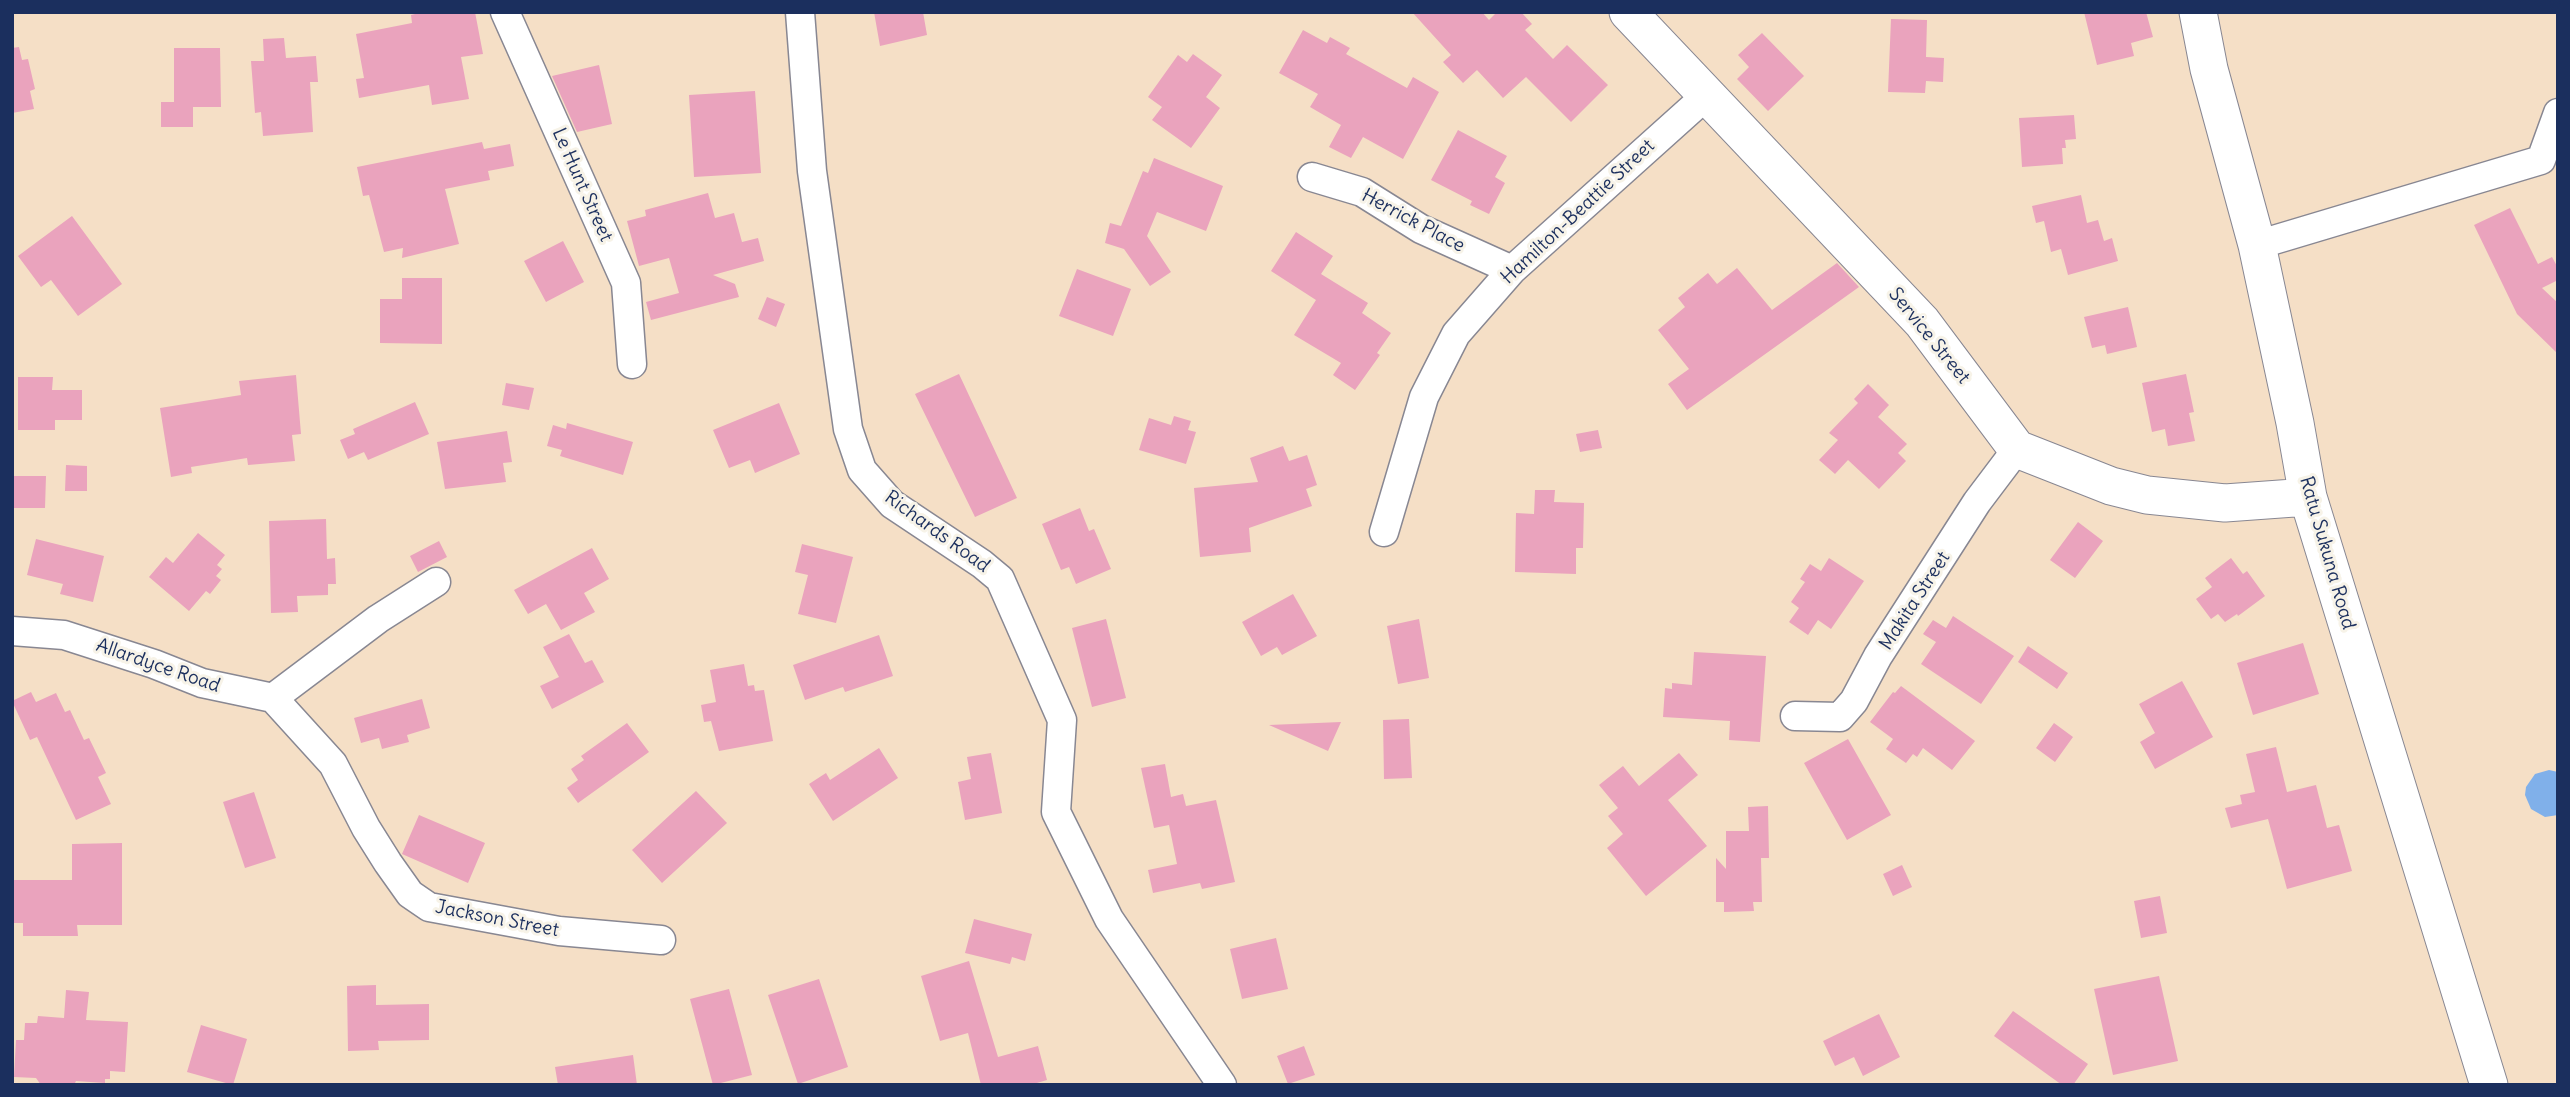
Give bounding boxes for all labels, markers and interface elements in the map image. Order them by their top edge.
street label: Le Hunt Street [547,125,617,245]
street label: Hamilton-Beattie Street [1496,135,1660,289]
street label: Herrick Place [1358,184,1468,258]
street label: Service Street [1883,283,1975,389]
street label: Ratu Sukuna Road [2294,474,2360,632]
street label: Richards Road [880,486,994,578]
street label: Makita Street [1875,548,1955,654]
street label: Allardyce Road [93,634,223,698]
street label: Jackson Street [433,896,561,942]

